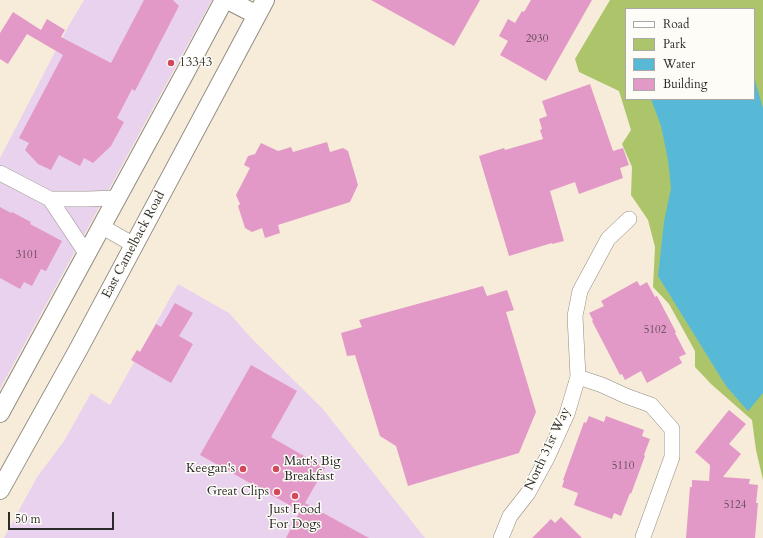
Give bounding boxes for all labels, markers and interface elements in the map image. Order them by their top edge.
legend [625,8,755,100]
text: Road [663,16,689,32]
house number: 2930 [526,32,548,46]
text: Park [663,36,686,52]
place label: 13343 [179,55,212,71]
text: Water [663,56,695,72]
marker: 13343 [166,58,176,68]
text: Building [663,76,707,92]
street label: East Camelback Road [99,189,169,301]
house number: 3101 [16,248,38,262]
house number: 5102 [644,323,666,337]
street label: North 31st Way [522,405,574,493]
place label: Matt's Big Breakfast [284,454,341,485]
house number: 5110 [612,459,634,473]
place label: Keegan's [186,461,235,477]
marker: Keegan's [238,464,248,474]
marker: Matt's Big Breakfast [271,464,281,474]
place label: Great Clips [207,484,269,500]
marker: Great Clips [272,487,282,497]
marker: Just Food For Dogs [290,491,300,501]
house number: 5124 [724,498,746,512]
place label: Just Food For Dogs [269,502,321,533]
scale bar [10,504,116,530]
text: 50 m [15,511,41,527]

